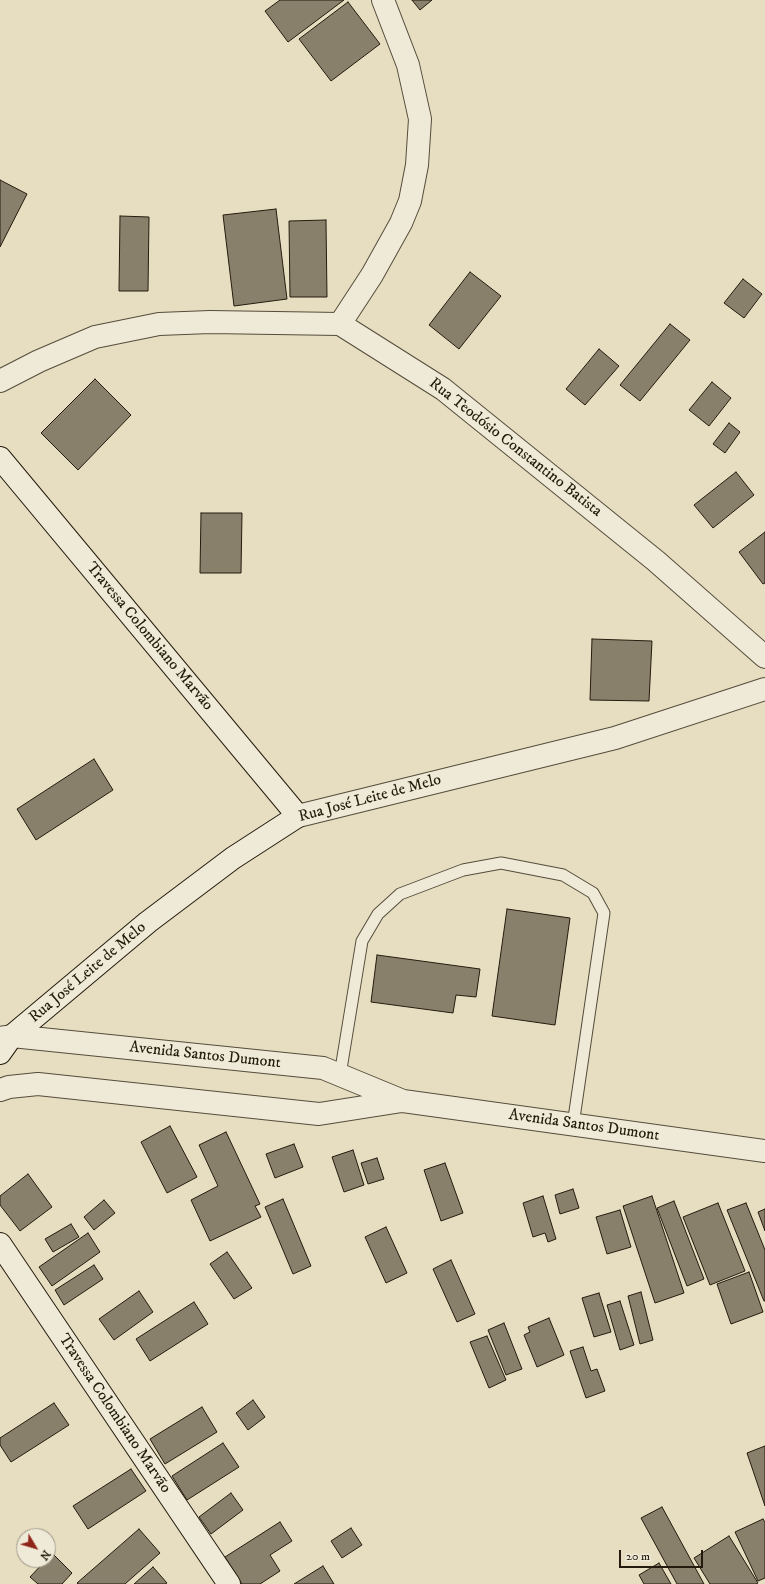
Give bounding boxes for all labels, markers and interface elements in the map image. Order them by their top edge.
street label: Rua Teodósio Constantino Batista [425,374,605,522]
street label: Travessa Colombiano Marvão [81,559,217,715]
street label: Rua José Leite de Melo [297,771,443,827]
street label: Rua José Leite de Melo [26,918,150,1028]
street label: Avenida Santos Dumont [128,1039,282,1073]
street label: Avenida Santos Dumont [507,1106,661,1146]
street label: Travessa Colombiano Marvão [54,1331,174,1497]
north arrow [16,1528,56,1568]
scale bar [621,1542,705,1568]
text: N [36,1547,53,1563]
text: 20 m [626,1549,650,1564]

